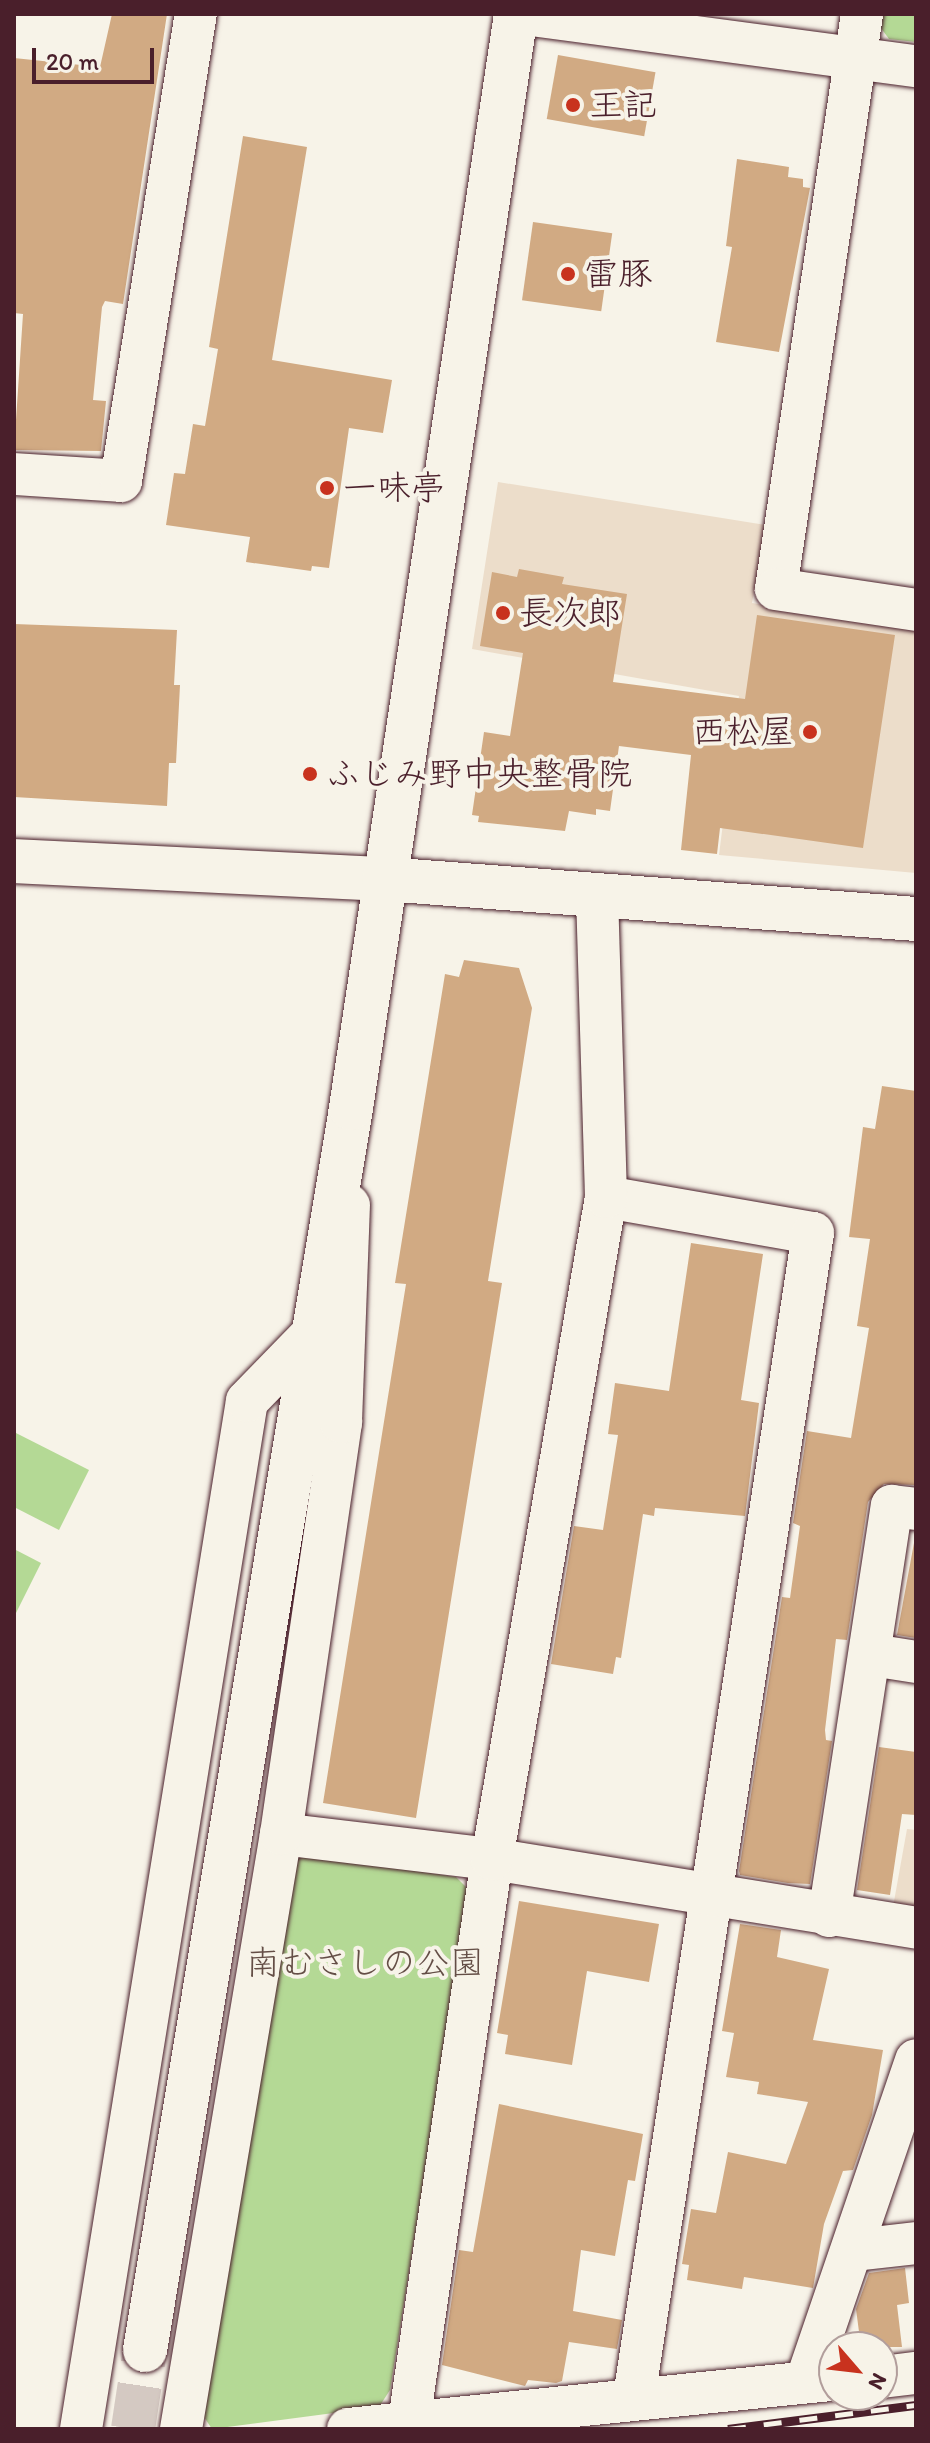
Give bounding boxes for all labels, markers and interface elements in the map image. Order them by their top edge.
scale bar [36,32,158,82]
text: 20 m [46,47,99,76]
place label: 王記 [589,85,657,125]
marker: 王記 [564,96,582,114]
place label: 雷豚 [584,254,652,294]
marker: 雷豚 [559,265,577,283]
place label: 一味亭 [343,468,445,508]
marker: 一味亭 [318,479,336,497]
place label: 長次郎 [519,593,621,633]
marker: 長次郎 [494,604,512,622]
place label: 西松屋 [692,712,794,752]
marker: 西松屋 [801,723,819,741]
place label: ふじみ野中央整骨院 [326,754,632,794]
marker: ふじみ野中央整骨院 [301,765,319,783]
park label: 南むさしの公園 [246,1943,484,1983]
north arrow [818,2331,898,2411]
text: N [862,2369,893,2394]

